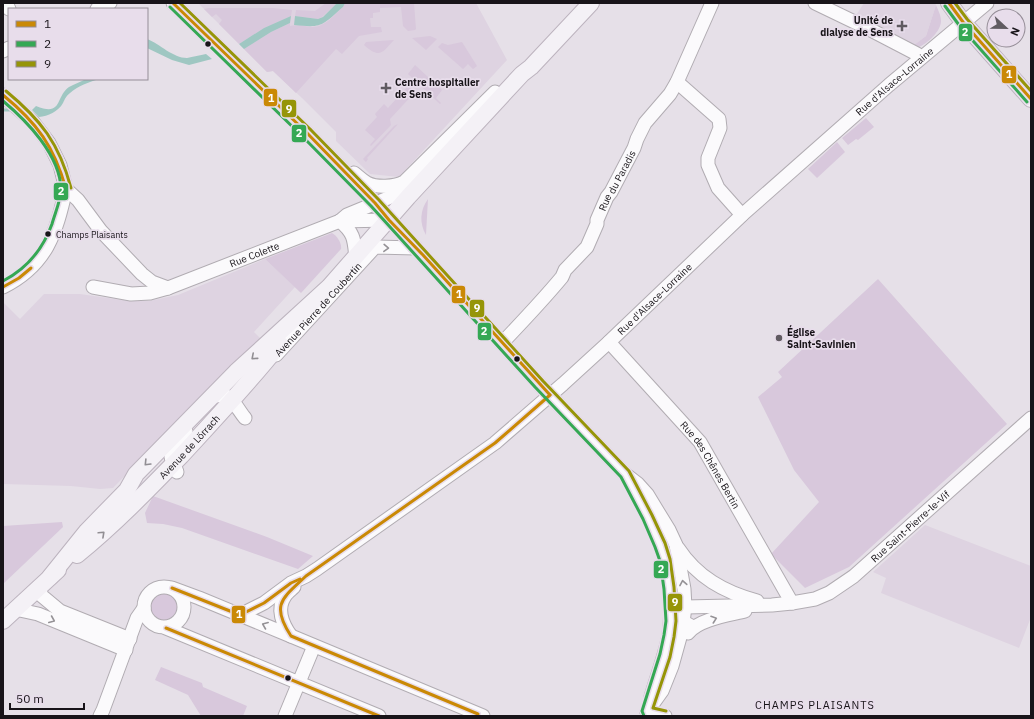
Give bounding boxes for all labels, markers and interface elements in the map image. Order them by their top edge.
legend [8,8,148,80]
north arrow [986,8,1026,48]
place label: Unité de dialyse de Sens [820,14,893,39]
text: 1 [44,16,51,31]
marker: Unité de dialyse de Sens [896,20,908,32]
line badge: 2 [958,23,973,42]
text: 2 [962,25,969,39]
text: N [1007,25,1023,38]
text: 2 [44,36,51,51]
unlabelled marker [203,39,213,49]
street label: Rue d'Alsace-Lorraine [853,44,936,118]
text: 9 [44,56,51,71]
line badge: 1 [1001,65,1017,84]
text: 1 [1006,67,1013,81]
place label: Centre hospitalier de Sens [395,76,480,101]
marker: Centre hospitalier de Sens [380,82,392,94]
line badge: 1 [263,88,278,107]
text: 1 [268,91,275,105]
line badge: 9 [281,99,297,118]
text: 9 [286,102,293,116]
line badge: 2 [291,124,307,143]
text: 2 [296,126,303,140]
street label: Rue du Paradis [595,148,638,213]
line badge: 2 [53,182,69,201]
text: 2 [58,184,65,198]
marker: Champs Plaisants [43,229,53,239]
place label: Champs Plaisants [56,229,128,240]
street label: Rue Colette [228,239,282,270]
one-way arrow [383,243,389,252]
street label: Avenue Pierre de Coubertin [272,260,364,359]
street label: Rue d'Alsace-Lorraine [614,260,695,338]
line badge: 1 [451,285,466,304]
text: 1 [456,287,463,301]
line badge: 9 [469,299,485,318]
text: 9 [474,301,481,315]
line badge: 2 [477,322,492,341]
text: 2 [481,324,488,338]
place label: Église Saint-Savinien [787,324,856,351]
marker: Église Saint-Savinien [774,333,784,343]
one-way arrow [251,352,259,359]
unlabelled marker [512,354,522,364]
street label: Avenue de Lörrach [156,412,222,481]
street label: Rue des Chênes Bertin [678,418,743,511]
one-way arrow [144,458,152,466]
street label: Rue Saint-Pierre-le-Vif [868,487,953,565]
one-way arrow [97,531,104,538]
line badge: 2 [653,560,669,579]
text: 2 [658,562,665,576]
one-way arrow [679,580,688,586]
line badge: 9 [667,593,683,612]
text: 9 [672,595,679,609]
line badge: 1 [231,605,246,624]
text: 1 [236,607,243,621]
one-way arrow [48,615,56,623]
one-way arrow [710,615,717,624]
one-way arrow [262,622,269,630]
unlabelled marker [283,673,293,683]
scale bar [10,685,84,711]
text: 50 m [16,691,44,706]
district label: CHAMPS PLAISANTS [755,698,875,712]

